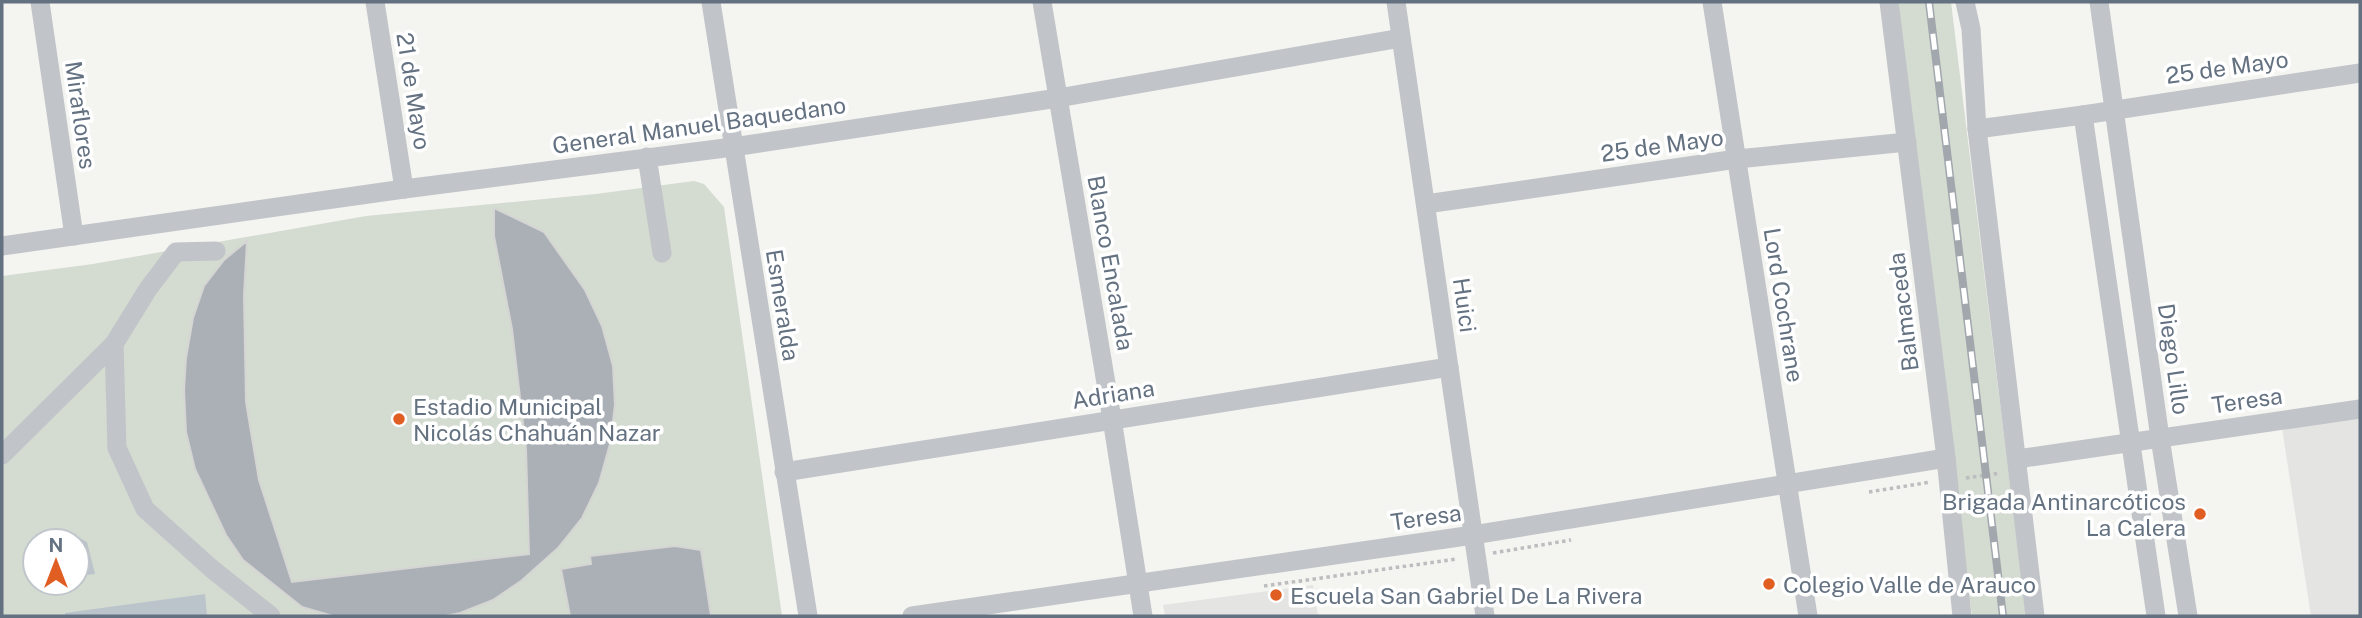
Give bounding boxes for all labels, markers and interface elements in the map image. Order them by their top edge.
street label: 21 de Mayo [391,30,437,152]
street label: 25 de Mayo [2164,45,2290,89]
street label: Miraflores [60,59,102,171]
street label: General Manuel Baquedano [550,91,848,159]
street label: 25 de Mayo [1599,123,1725,167]
street label: Blanco Encalada [1082,173,1140,353]
street label: Lord Cochrane [1758,226,1810,384]
street label: Esmeralda [761,247,805,363]
street label: Balmaceda [1882,251,1924,373]
street label: Huici [1448,276,1482,334]
street label: Diego Lillo [2153,302,2195,416]
street label: Adriana [1070,374,1156,414]
street label: Teresa [2210,382,2284,418]
place label: Estadio Municipal Nicolás Chahuán Nazar [413,393,661,446]
marker: Estadio Municipal Nicolás Chahuán Nazar [391,411,407,427]
place label: Brigada Antinarcóticos La Calera [1942,488,2186,541]
street label: Teresa [1389,499,1463,535]
marker: Brigada Antinarcóticos La Calera [2192,506,2208,522]
north arrow [21,527,91,597]
text: N [49,534,63,556]
place label: Colegio Valle de Arauco [1783,571,2036,598]
marker: Colegio Valle de Arauco [1761,576,1777,592]
place label: Escuela San Gabriel De La Rivera [1290,582,1643,609]
marker: Escuela San Gabriel De La Rivera [1268,587,1284,603]

